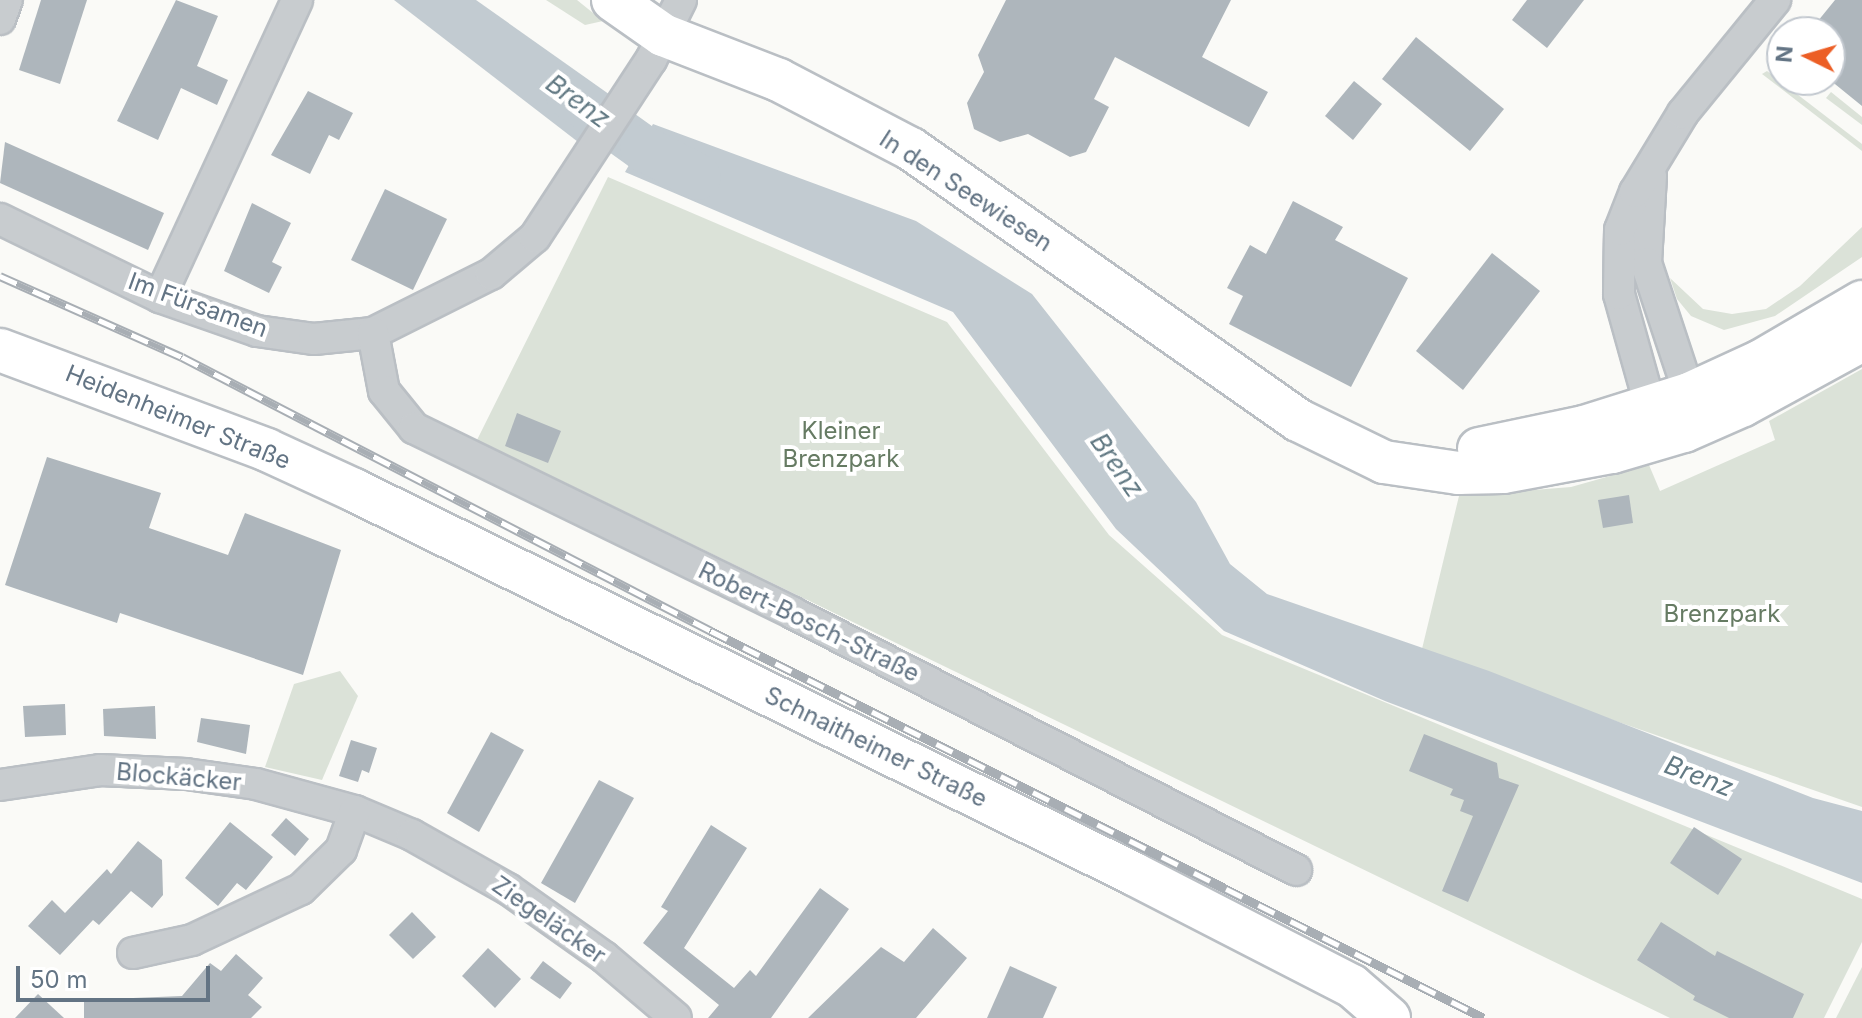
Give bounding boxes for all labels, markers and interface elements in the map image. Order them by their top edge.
north arrow [1766,16,1846,96]
text: N [1770,45,1798,64]
water label: Brenz [540,67,616,135]
street label: In den Seewiesen [874,124,1058,258]
street label: Im Fürsamen [124,266,272,344]
street label: Heidenheimer Straße [61,359,295,475]
park label: Kleiner Brenzpark [783,417,899,473]
water label: Brenz [1084,427,1150,503]
street label: Robert-Bosch-Straße [694,556,924,688]
park label: Brenzpark [1664,600,1780,628]
street label: Schnaitheimer Straße [760,681,992,813]
water label: Brenz [1660,749,1738,803]
street label: Blockäcker [115,757,243,797]
street label: Ziegeläcker [487,870,611,970]
scale bar [20,950,214,1000]
text: 50 m [30,965,88,994]

